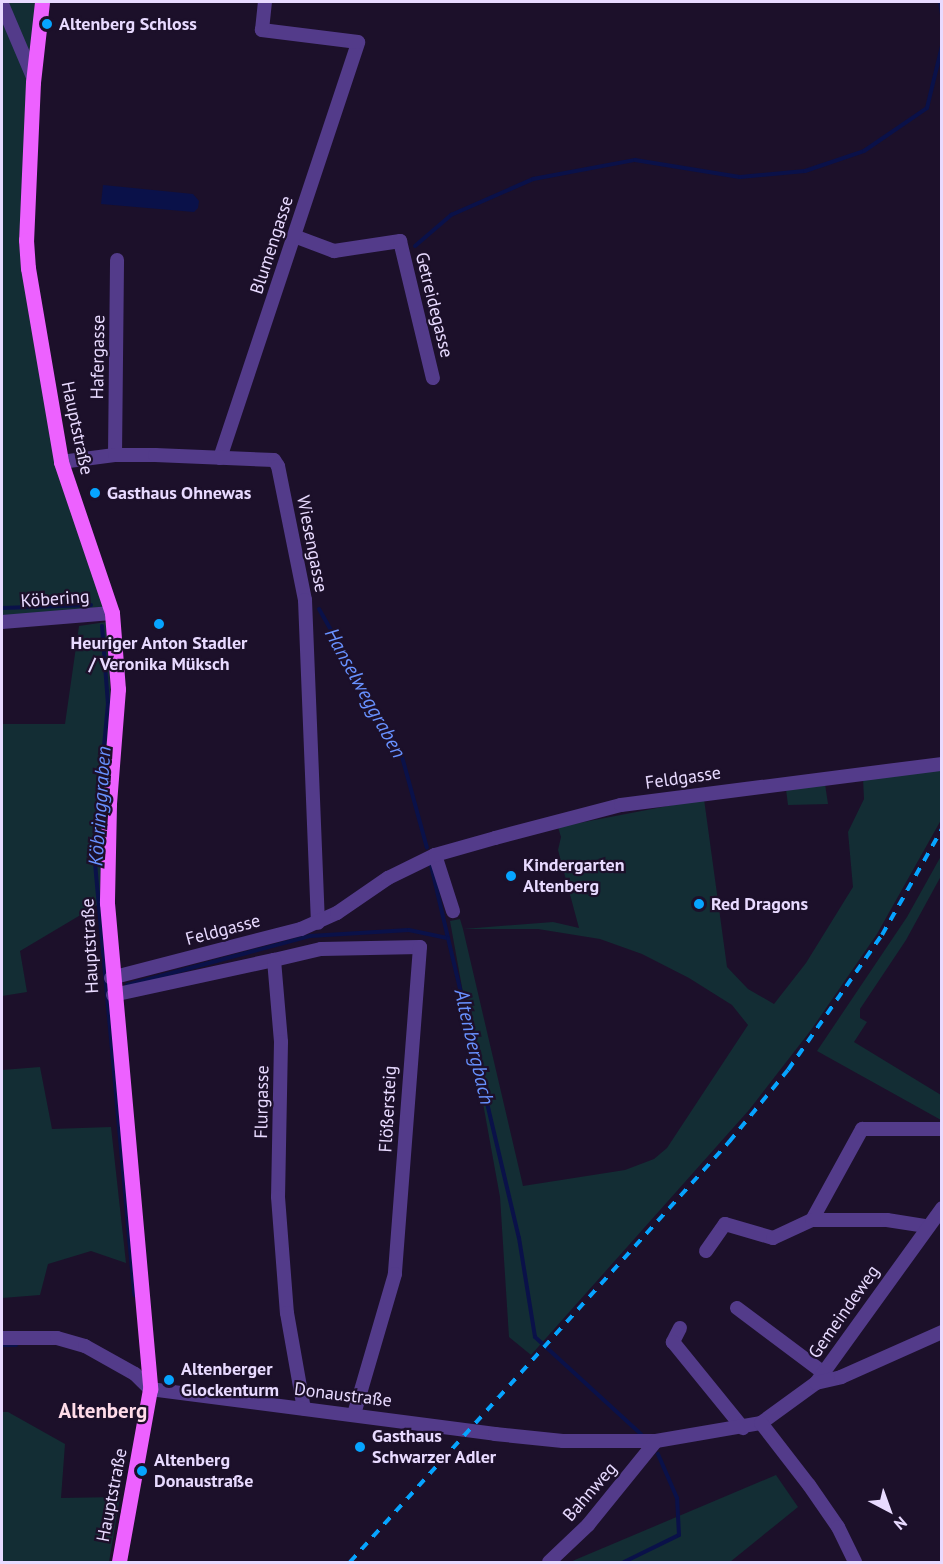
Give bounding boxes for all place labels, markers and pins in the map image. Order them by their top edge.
place label: Altenberg Schloss [59,13,197,35]
marker: Altenberg Schloss [40,17,54,31]
place label: Gasthaus Ohnewas [107,482,252,504]
marker: Gasthaus Ohnewas [88,486,102,500]
marker: Heuriger Anton Stadler / Veronika Müksch [152,617,166,631]
place label: Heuriger Anton Stadler / Veronika Müksch [70,633,248,676]
place label: Kindergarten Altenberg [523,855,625,898]
marker: Kindergarten Altenberg [504,869,518,883]
place label: Red Dragons [711,893,808,915]
marker: Red Dragons [692,897,706,911]
place label: Altenberger Glockenturm [181,1359,279,1402]
marker: Altenberger Glockenturm [162,1373,176,1387]
place label: Gasthaus Schwarzer Adler [372,1426,497,1468]
marker: Gasthaus Schwarzer Adler [353,1440,367,1454]
place label: Altenberg Donaustraße [154,1450,253,1492]
marker: Altenberg Donaustraße [135,1464,149,1478]

